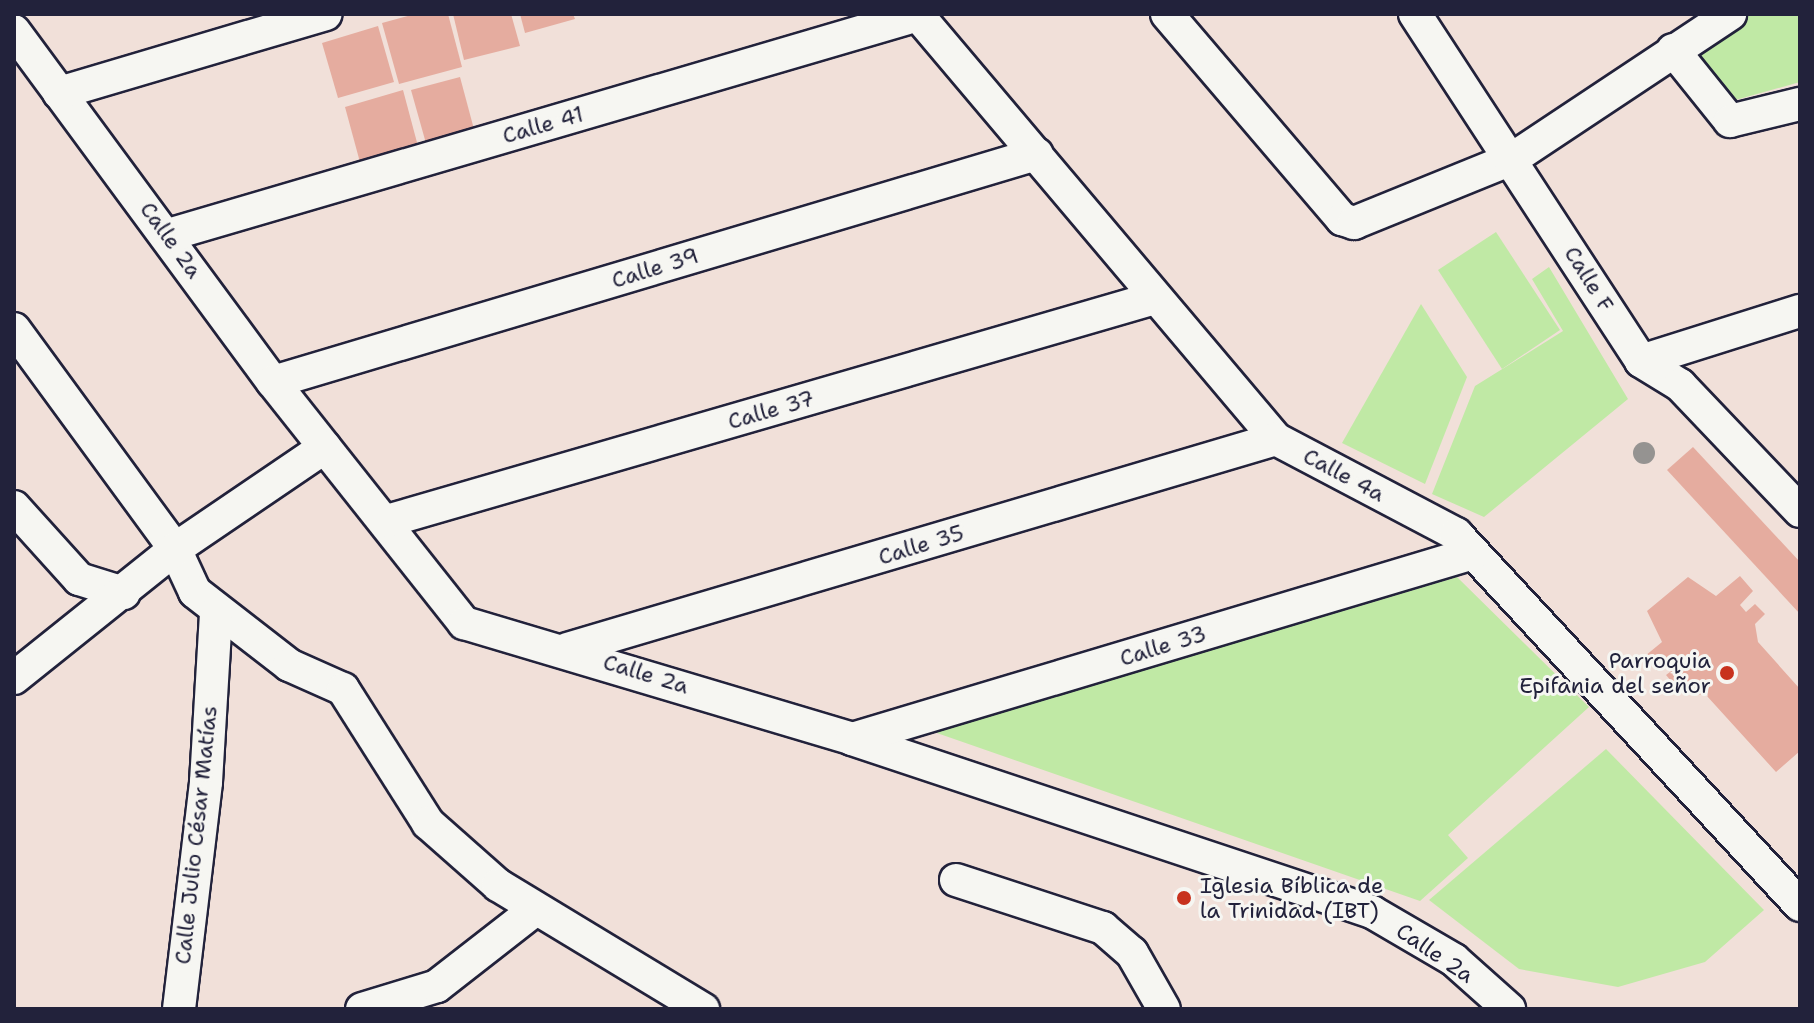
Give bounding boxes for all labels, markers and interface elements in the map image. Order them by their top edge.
street label: Calle 41 [499,101,587,149]
street label: Calle 2a [134,197,208,283]
street label: Calle F [1559,241,1619,317]
street label: Calle 39 [608,242,702,294]
street label: Calle 37 [725,385,817,435]
street label: Calle 4a [1299,443,1389,507]
street label: Calle 35 [875,520,967,570]
street label: Calle 33 [1116,620,1210,672]
place label: Parroquia Epifania del señor [1519,647,1711,698]
street label: Calle 2a [600,649,692,699]
marker: Parroquia Epifania del señor [1718,664,1736,682]
street label: Calle Julio César Matías [169,704,223,966]
place label: Iglesia Bíblica de la Trinidad (IBT) [1200,872,1383,924]
marker: Iglesia Bíblica de la Trinidad (IBT) [1175,889,1193,907]
street label: Calle 2a [1391,917,1479,989]

